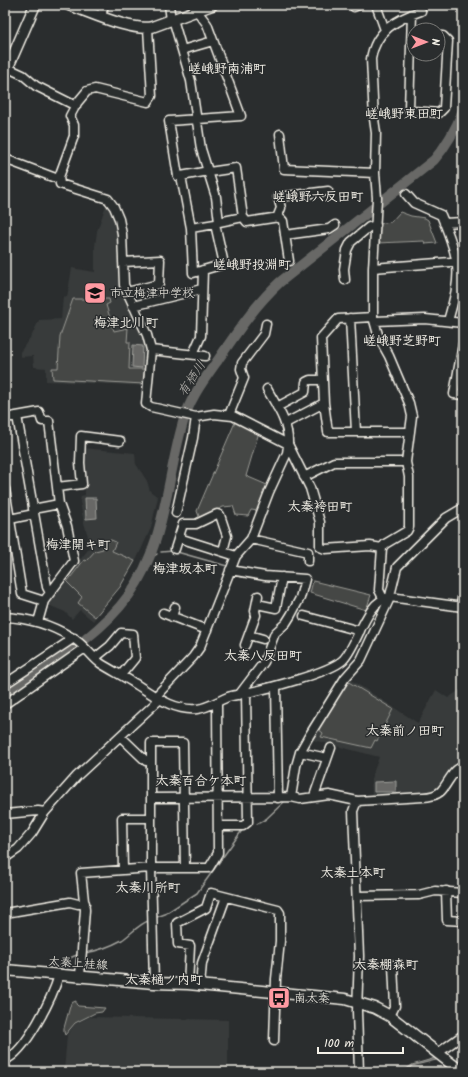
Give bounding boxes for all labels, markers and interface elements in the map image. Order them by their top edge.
north arrow [406,22,446,62]
text: N [426,39,444,46]
district label: 嵯峨野南浦町 [188,59,266,80]
district label: 嵯峨野東田町 [365,104,443,125]
district label: 嵯峨野六反田町 [272,187,364,208]
district label: 嵯峨野投淵町 [213,255,291,276]
school or university icon: 市立梅津中学校 [82,280,108,306]
place label: 市立梅津中学校 [110,284,194,303]
district label: 梅津北川町 [93,313,159,334]
district label: 嵯峨野芝野町 [363,331,441,352]
water label: 有栖川 [173,357,212,401]
district label: 太秦袴田町 [287,497,353,518]
district label: 梅津開キ町 [45,535,111,556]
district label: 梅津坂本町 [152,559,218,580]
district label: 太秦八反田町 [224,646,302,667]
district label: 太秦前ノ田町 [366,721,444,742]
district label: 太秦百合ケ本町 [155,771,247,792]
district label: 太秦土本町 [320,863,386,884]
district label: 太秦川所町 [115,878,181,899]
street label: 太秦上桂線 [47,952,109,975]
district label: 太秦棚森町 [353,955,419,976]
district label: 太秦樋ノ内町 [125,970,203,991]
bus stop icon: 南太秦 [266,985,292,1011]
place label: 南太秦 [294,989,330,1008]
scale bar [318,1029,403,1055]
text: 100 m [324,1034,355,1053]

